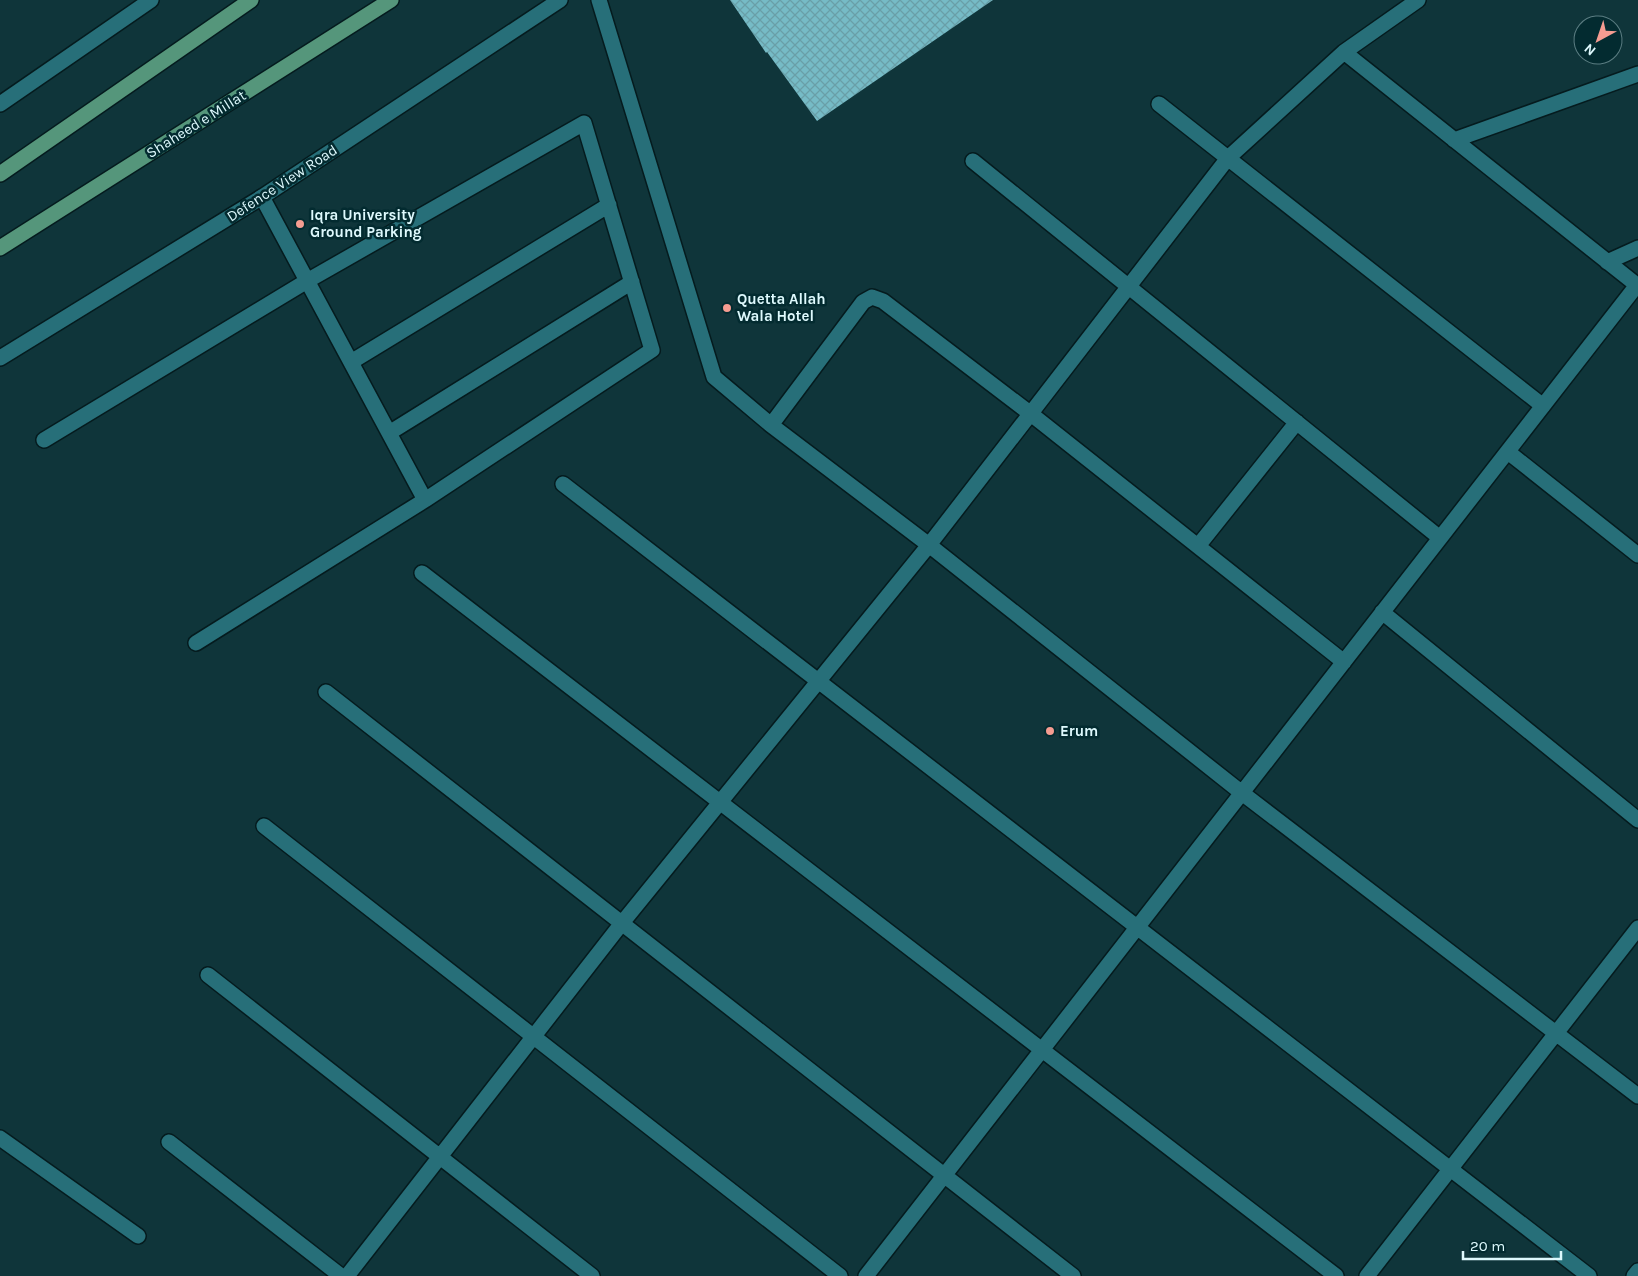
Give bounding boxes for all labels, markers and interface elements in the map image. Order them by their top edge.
north arrow [1573,15,1623,65]
text: N [1581,40,1599,59]
street label: Shaheed e Millat [143,86,249,162]
street label: Defence View Road [223,141,341,225]
place label: Iqra University Ground Parking [310,206,422,241]
marker: Iqra University Ground Parking [294,218,306,230]
place label: Quetta Allah Wala Hotel [737,290,826,325]
marker: Quetta Allah Wala Hotel [721,302,733,314]
place label: Erum [1060,722,1098,740]
marker: Erum [1044,725,1056,737]
scale bar [1463,1228,1560,1260]
text: 20 m [1470,1237,1505,1255]

